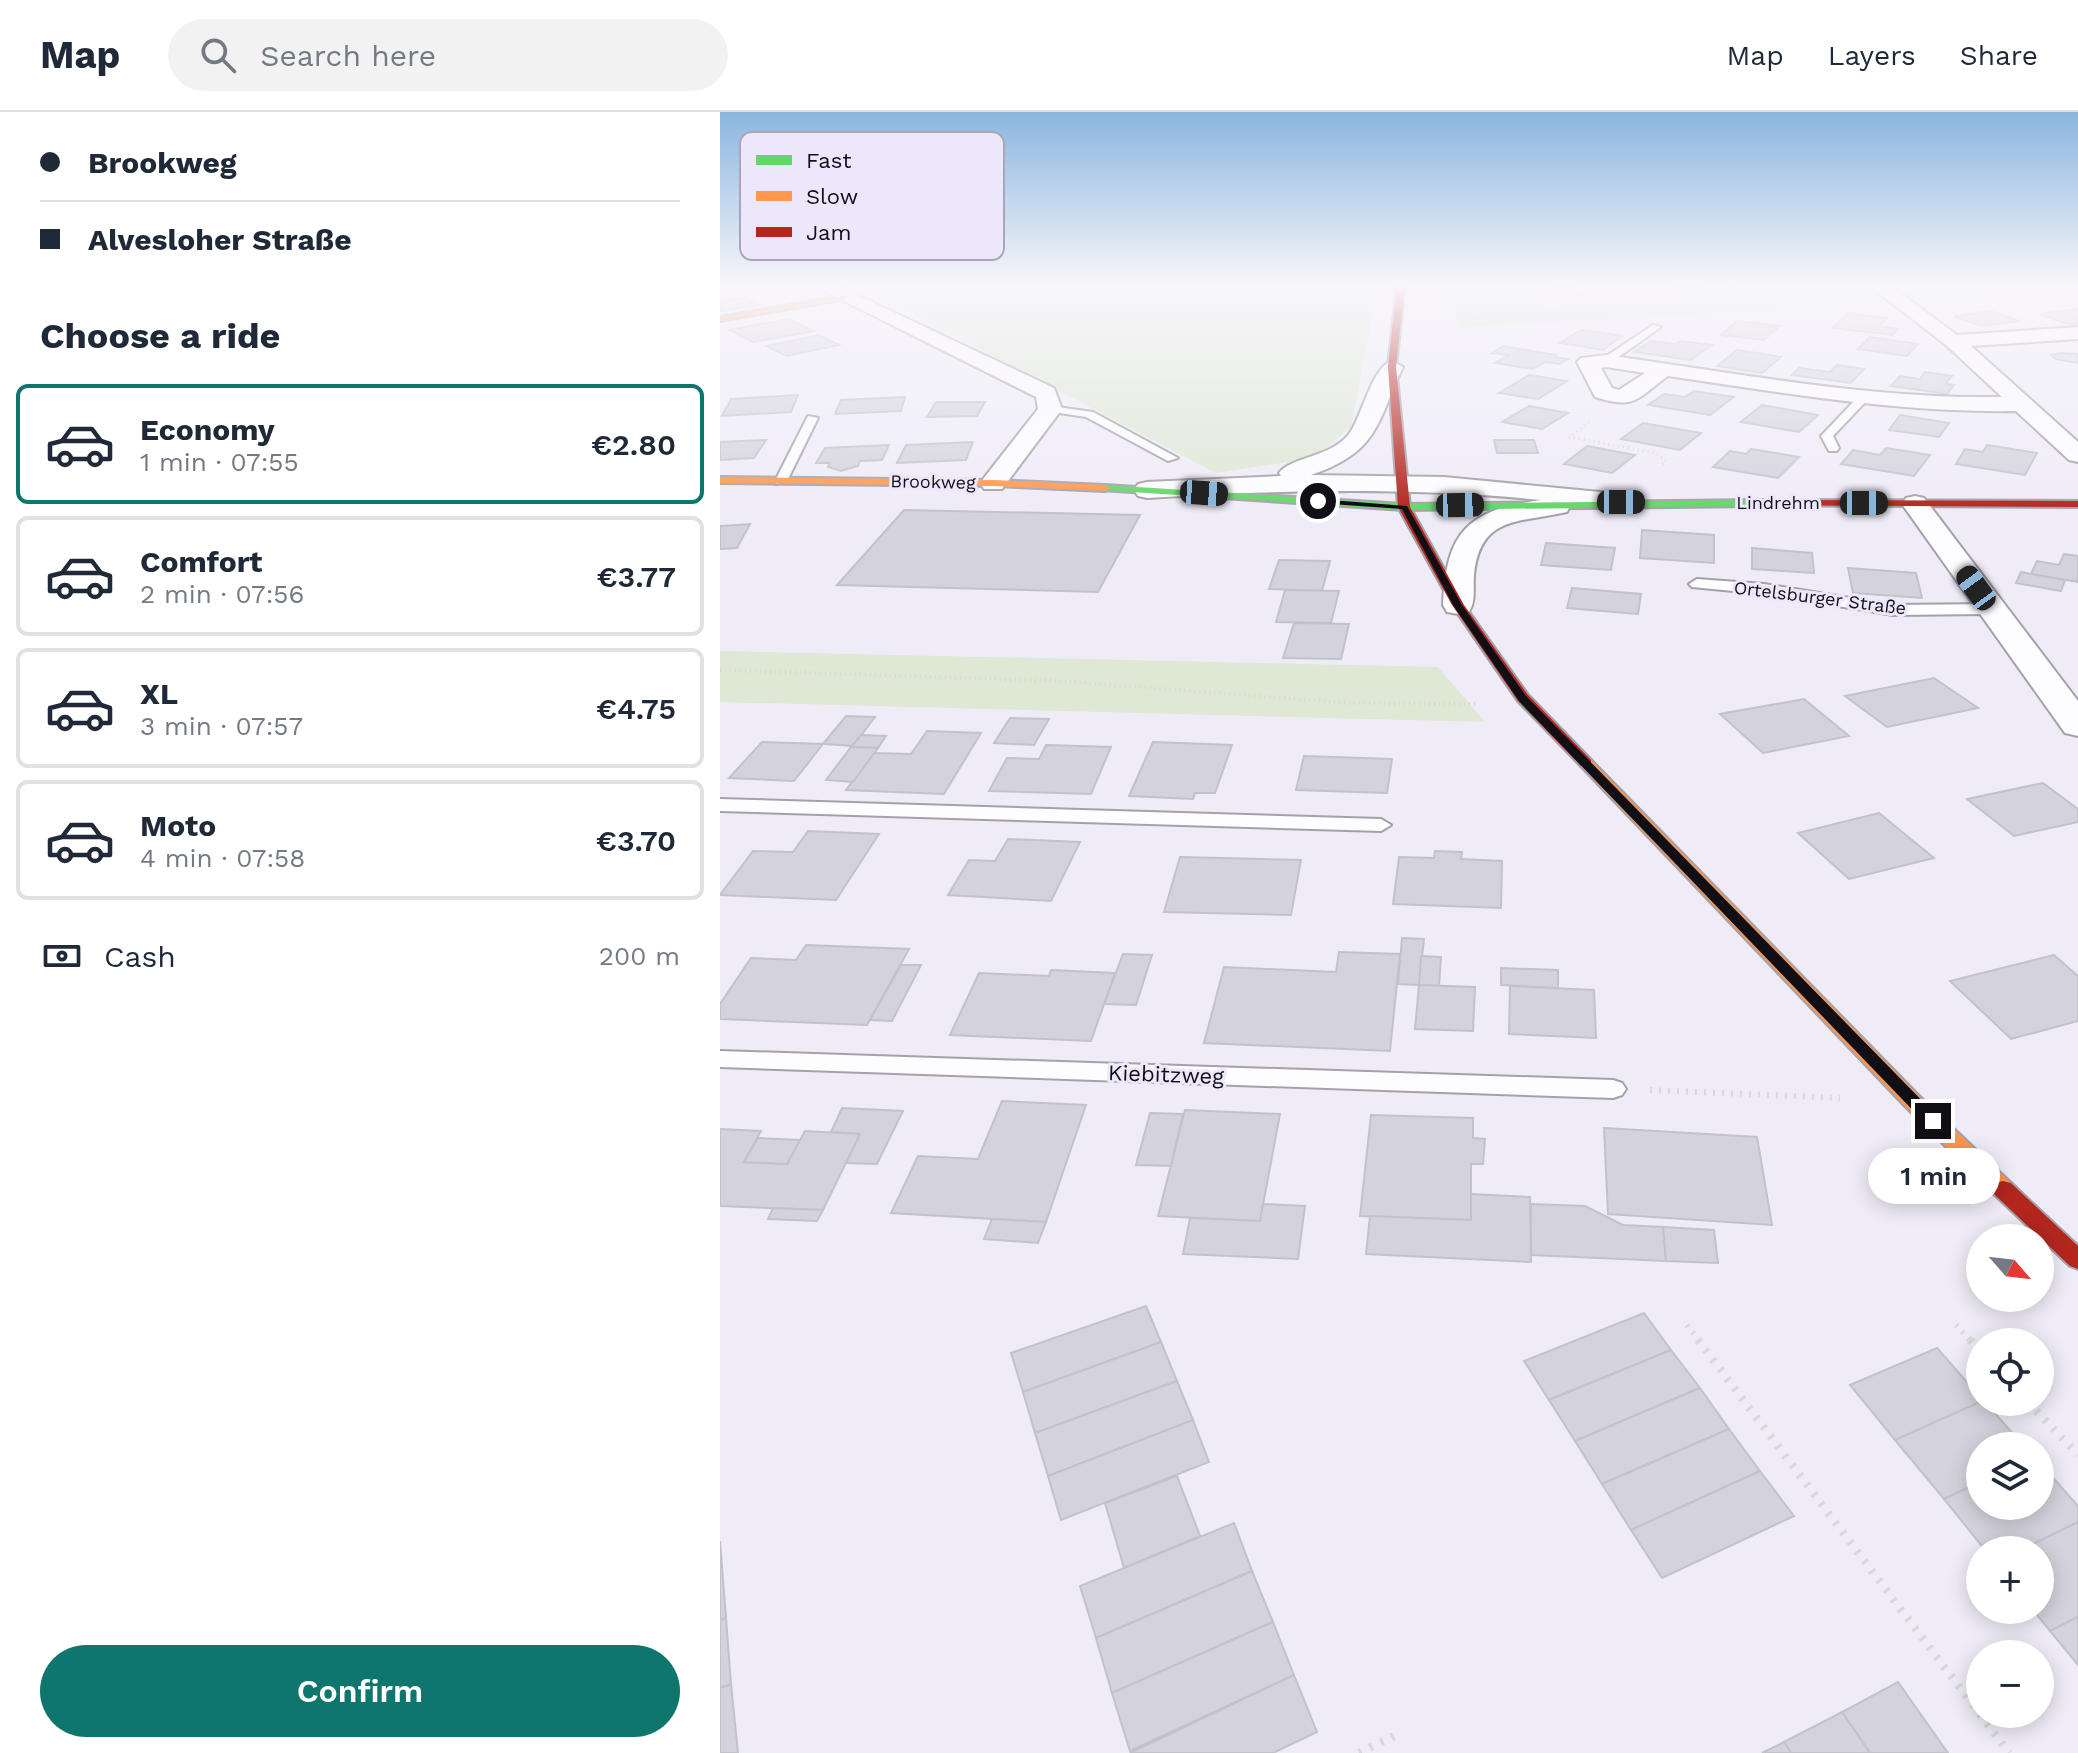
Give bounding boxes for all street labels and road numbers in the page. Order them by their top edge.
street label: Brookweg [890,470,976,493]
street label: Lindrehm [1736,492,1820,513]
street label: Ortelsburger Straße [1733,577,1907,618]
street label: Kiebitzweg [1108,1060,1225,1089]

